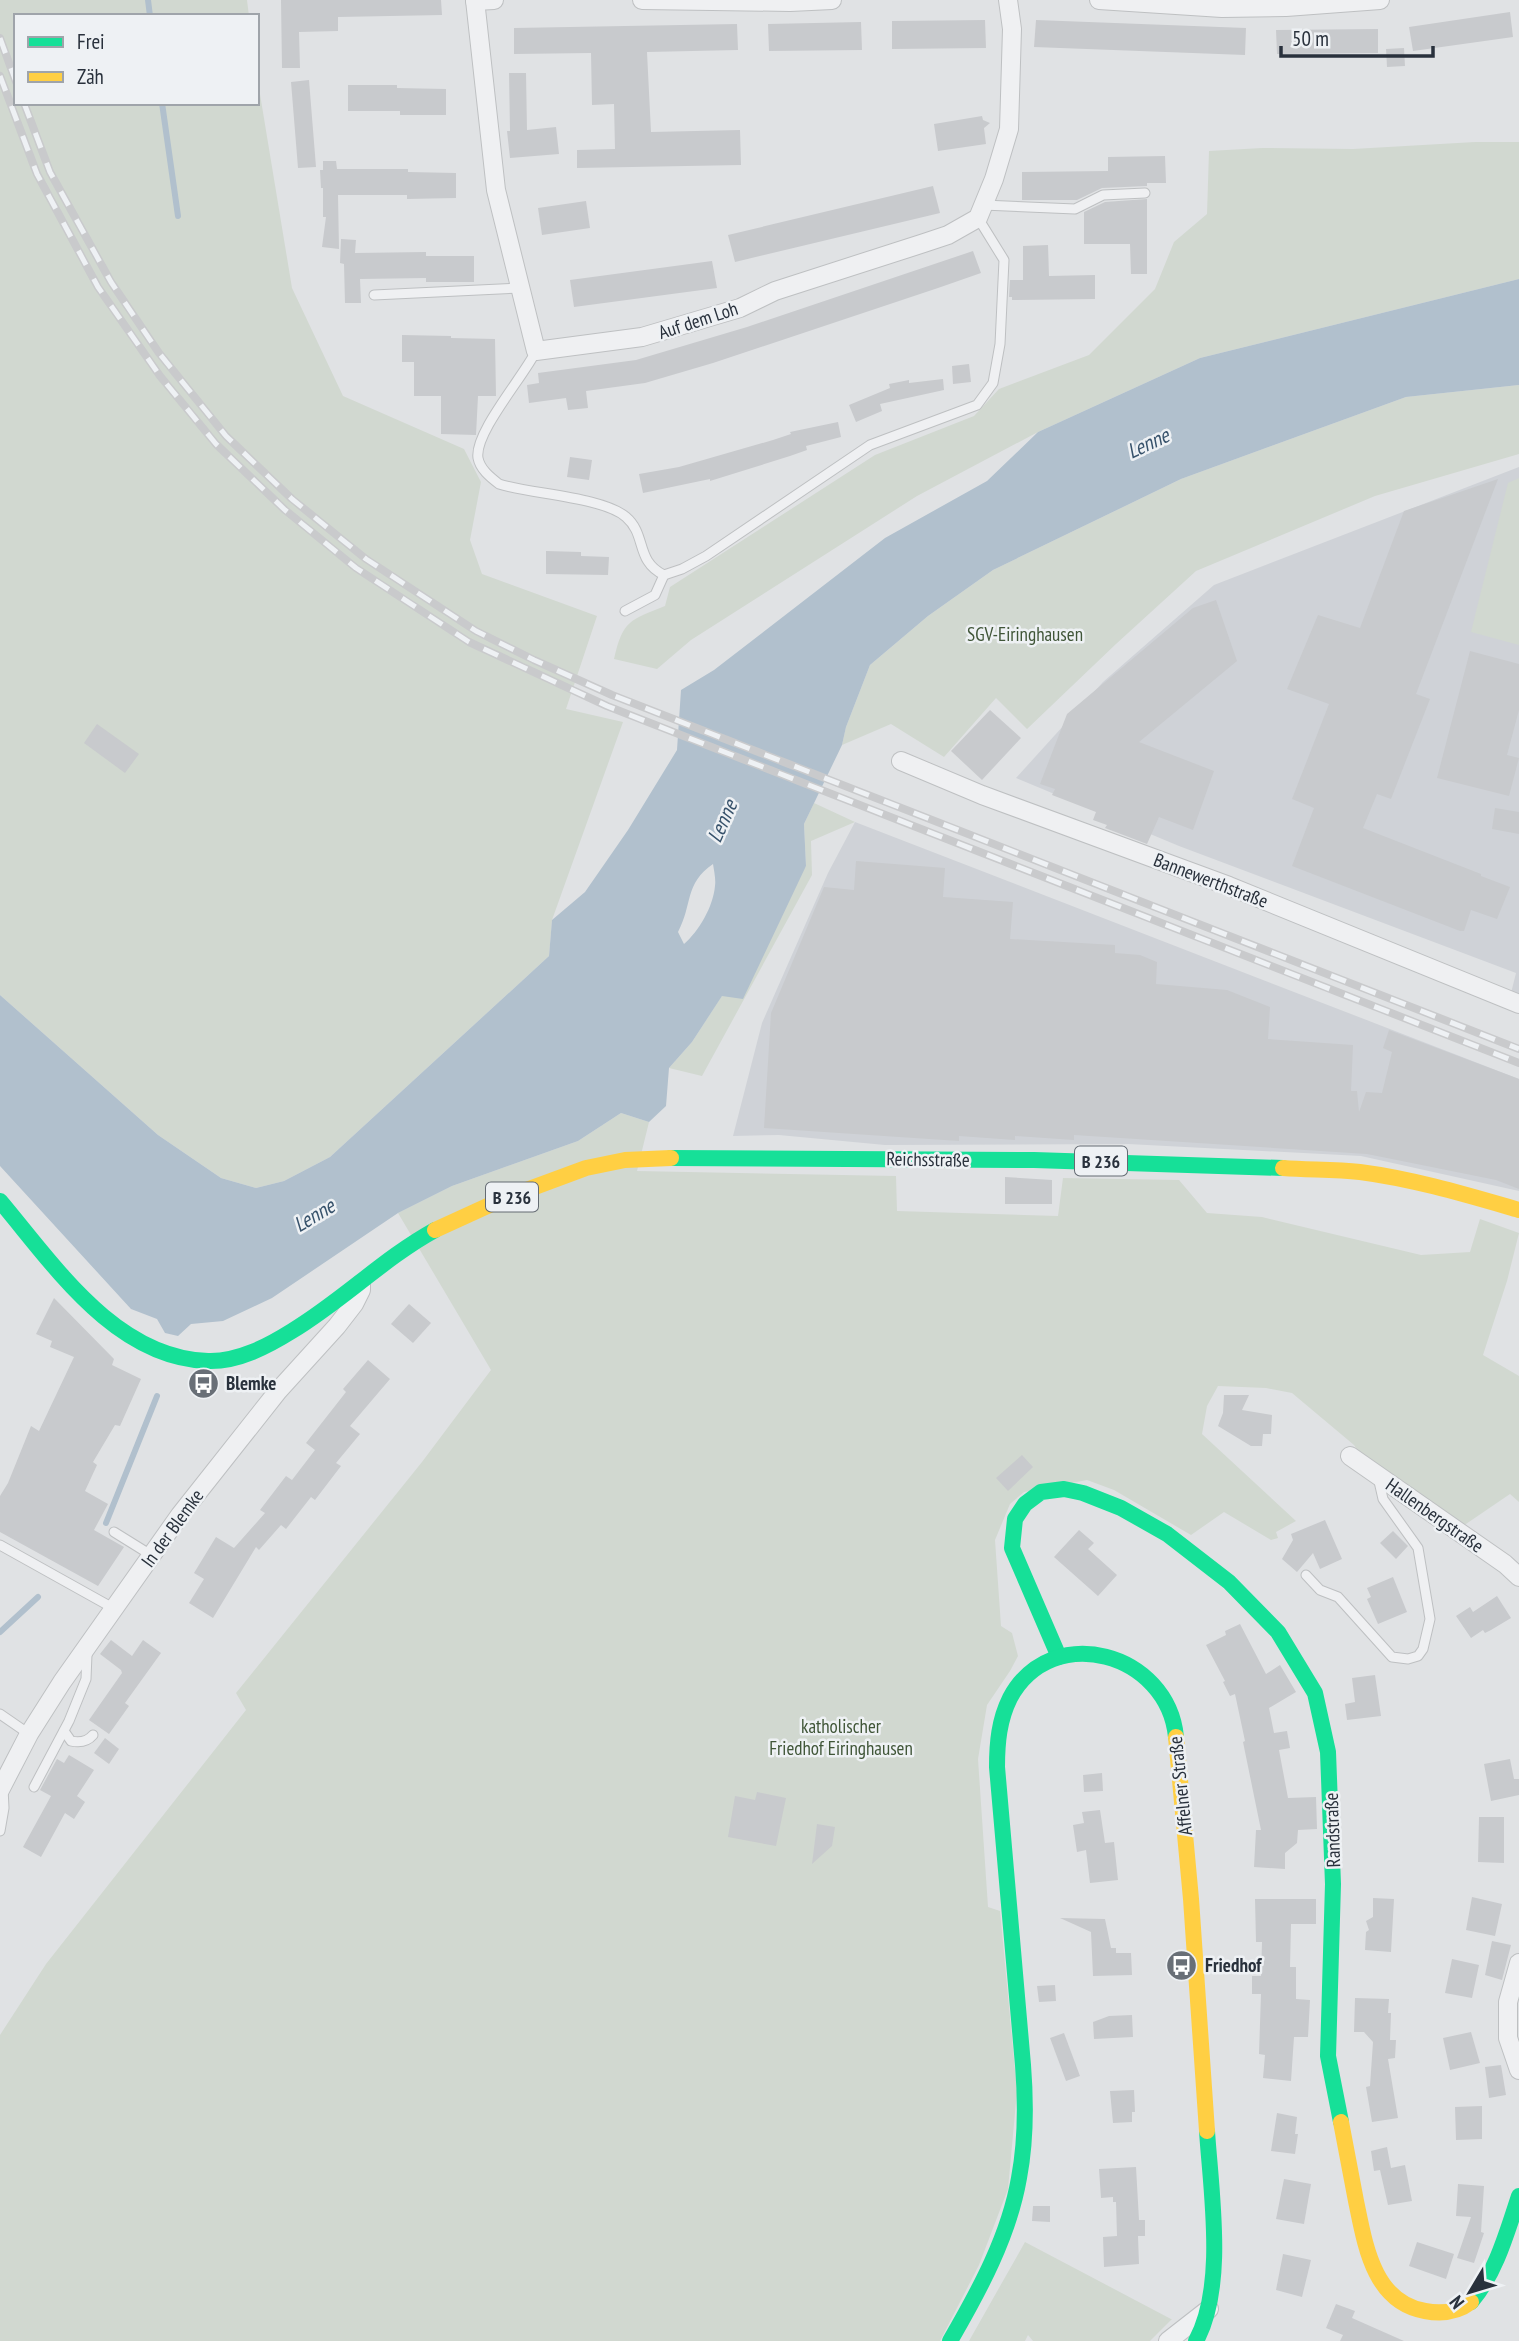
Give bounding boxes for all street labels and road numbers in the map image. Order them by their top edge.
street label: Auf dem Loh [655,296,741,344]
street label: Bannewerthstraße [1150,847,1272,913]
street label: Reichsstraße [886,1146,970,1172]
road number: B 236 [1075,1146,1127,1176]
road number: B 236 [486,1182,538,1212]
street label: Hallenbergstraße [1381,1473,1489,1558]
street label: In der Blemke [136,1484,208,1572]
street label: Affelner Straße [1163,1735,1197,1837]
street label: Randstraße [1319,1792,1345,1868]

